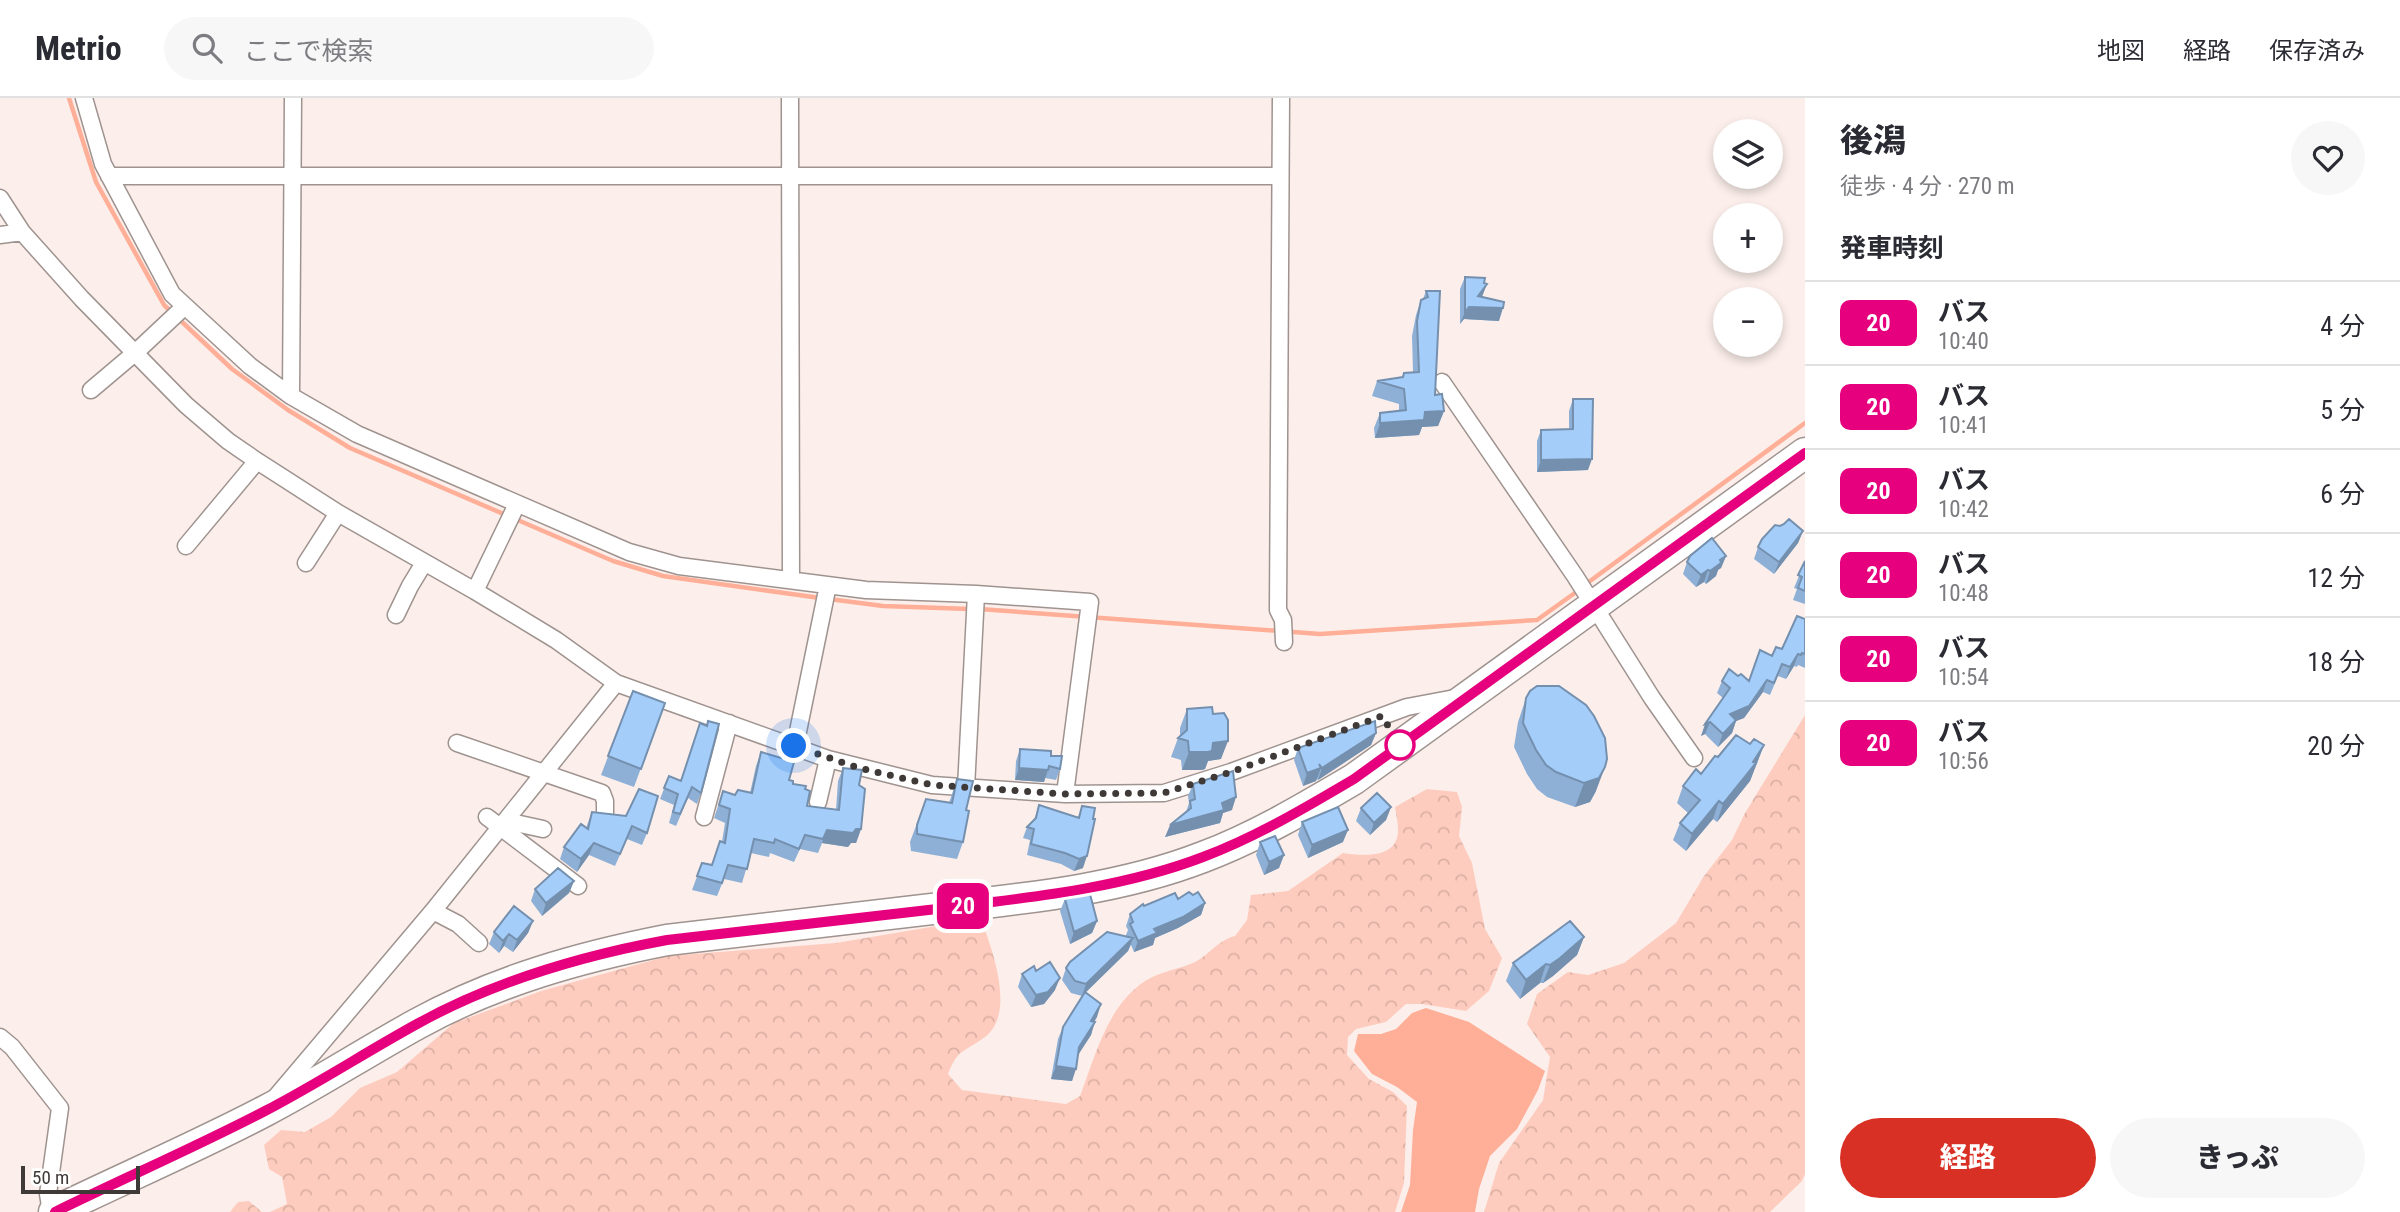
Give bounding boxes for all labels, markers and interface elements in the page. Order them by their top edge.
search box [164,17,654,80]
text: Metrio [35,29,122,68]
icon: search [188,29,226,67]
text: ここで検索 [244,36,374,66]
text: 地図 [2097,37,2145,65]
text: 経路 [2183,37,2231,65]
text: 保存済み [2269,37,2365,65]
map controls [1713,119,1783,357]
button: layers [1713,119,1783,189]
text: 後潟 [1840,121,1906,160]
button: heart [2291,121,2365,195]
text: 徒歩 · 4 分 · 270 m [1840,173,2015,200]
button: + [1713,203,1783,273]
text: 発車時刻 [1840,233,1944,263]
button: − [1713,287,1783,357]
text: バス [1938,297,1990,327]
text: 20 [1866,309,1891,337]
text: 4 分 [2320,311,2365,341]
text: 10:40 [1938,328,1989,355]
text: バス [1938,381,1990,411]
text: 20 [1866,393,1891,421]
text: 5 分 [2320,395,2365,425]
text: 10:41 [1938,412,1989,439]
text: バス [1938,465,1990,495]
text: 20 [1866,477,1891,505]
text: 6 分 [2320,479,2365,509]
text: 10:42 [1938,496,1989,523]
text: バス [1938,549,1990,579]
text: 20 [1866,561,1891,589]
text: 12 分 [2307,563,2365,593]
text: 10:48 [1938,580,1989,607]
text: バス [1938,633,1990,663]
text: 20 [1866,645,1891,673]
text: 18 分 [2307,647,2365,677]
text: 10:54 [1938,664,1989,691]
text: バス [1938,717,1990,747]
your location [776,728,811,763]
text: 20 [1866,729,1891,757]
unlabelled marker [1385,730,1415,760]
text: 20 分 [2307,731,2365,761]
text: 10:56 [1938,748,1989,775]
line badge: 20 [932,883,995,929]
text: 20 [951,892,975,920]
button: 経路 [1840,1118,2096,1198]
button: きっぷ [2110,1118,2365,1198]
scale bar [21,1163,140,1195]
text: 50 m [32,1166,69,1189]

